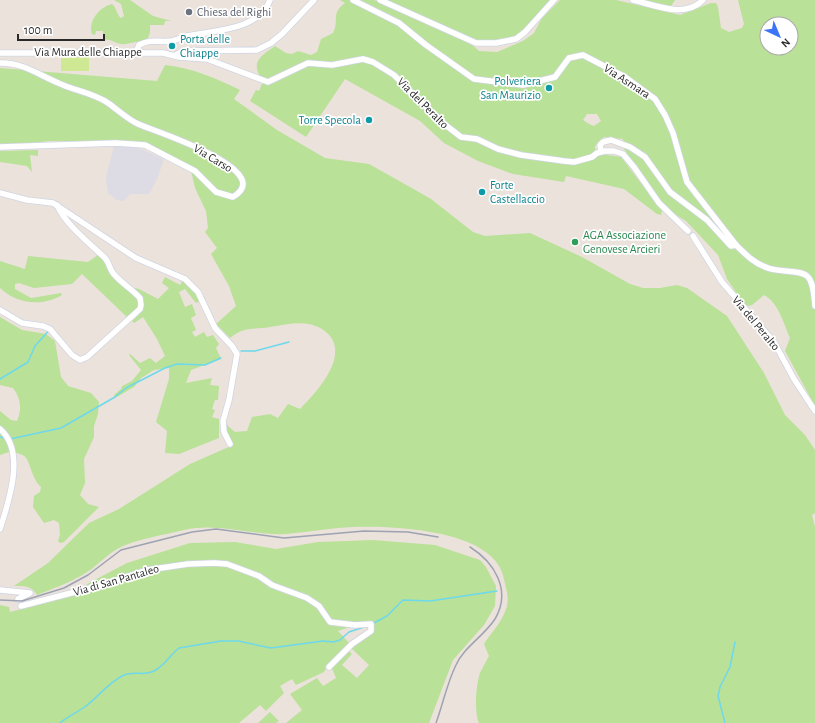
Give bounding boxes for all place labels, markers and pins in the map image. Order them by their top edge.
place label: Chiesa del Righi [197,6,271,18]
marker: Chiesa del Righi [184,7,194,17]
place label: Porta delle Chiappe [180,33,230,59]
marker: Porta delle Chiappe [167,41,177,51]
place label: Polveriera San Maurizio [481,75,541,101]
marker: Polveriera San Maurizio [544,83,554,93]
place label: Torre Specola [299,114,361,126]
marker: Torre Specola [364,115,374,125]
place label: Forte Castellaccio [490,179,545,205]
marker: Forte Castellaccio [477,187,487,197]
place label: AGA Associazione Genovese Arcieri [583,229,666,255]
marker: AGA Associazione Genovese Arcieri [570,237,580,247]

